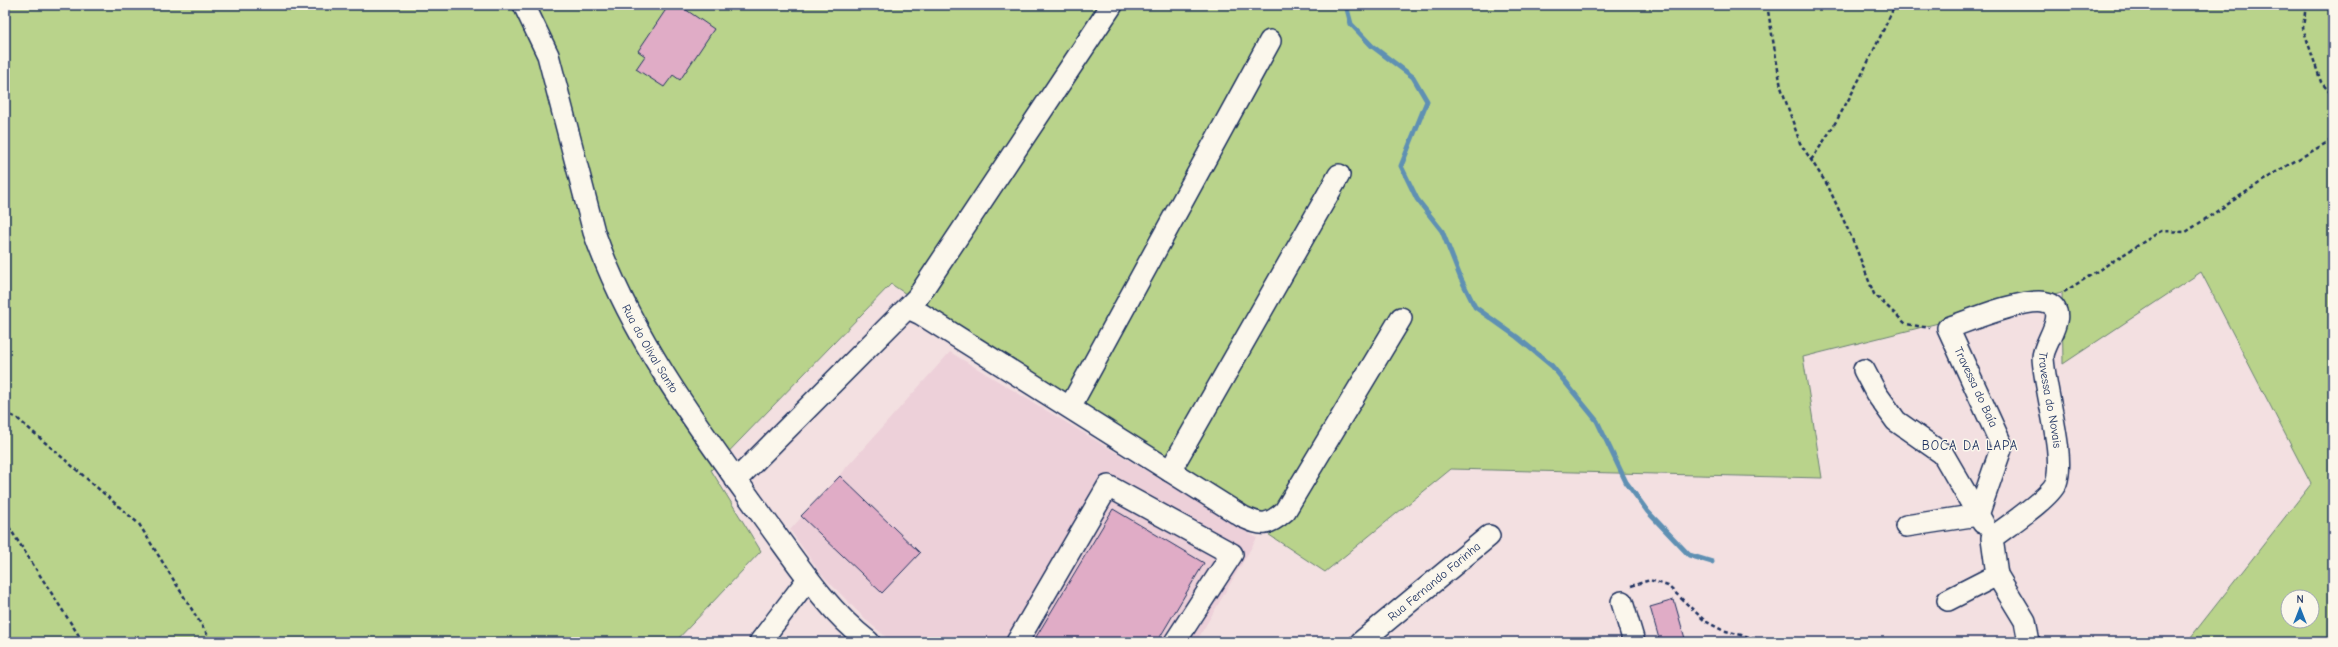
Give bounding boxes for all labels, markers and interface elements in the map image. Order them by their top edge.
street label: Rua do Olival Santo [619,302,681,396]
street label: Travessa do Baía [1951,345,2001,429]
street label: Travessa do Novais [2036,350,2065,449]
district label: BOCA DA LAPA [1922,438,2018,453]
street label: Rua Fernando Farinha [1385,539,1483,624]
north arrow [2280,589,2320,629]
text: N [2296,593,2304,606]

